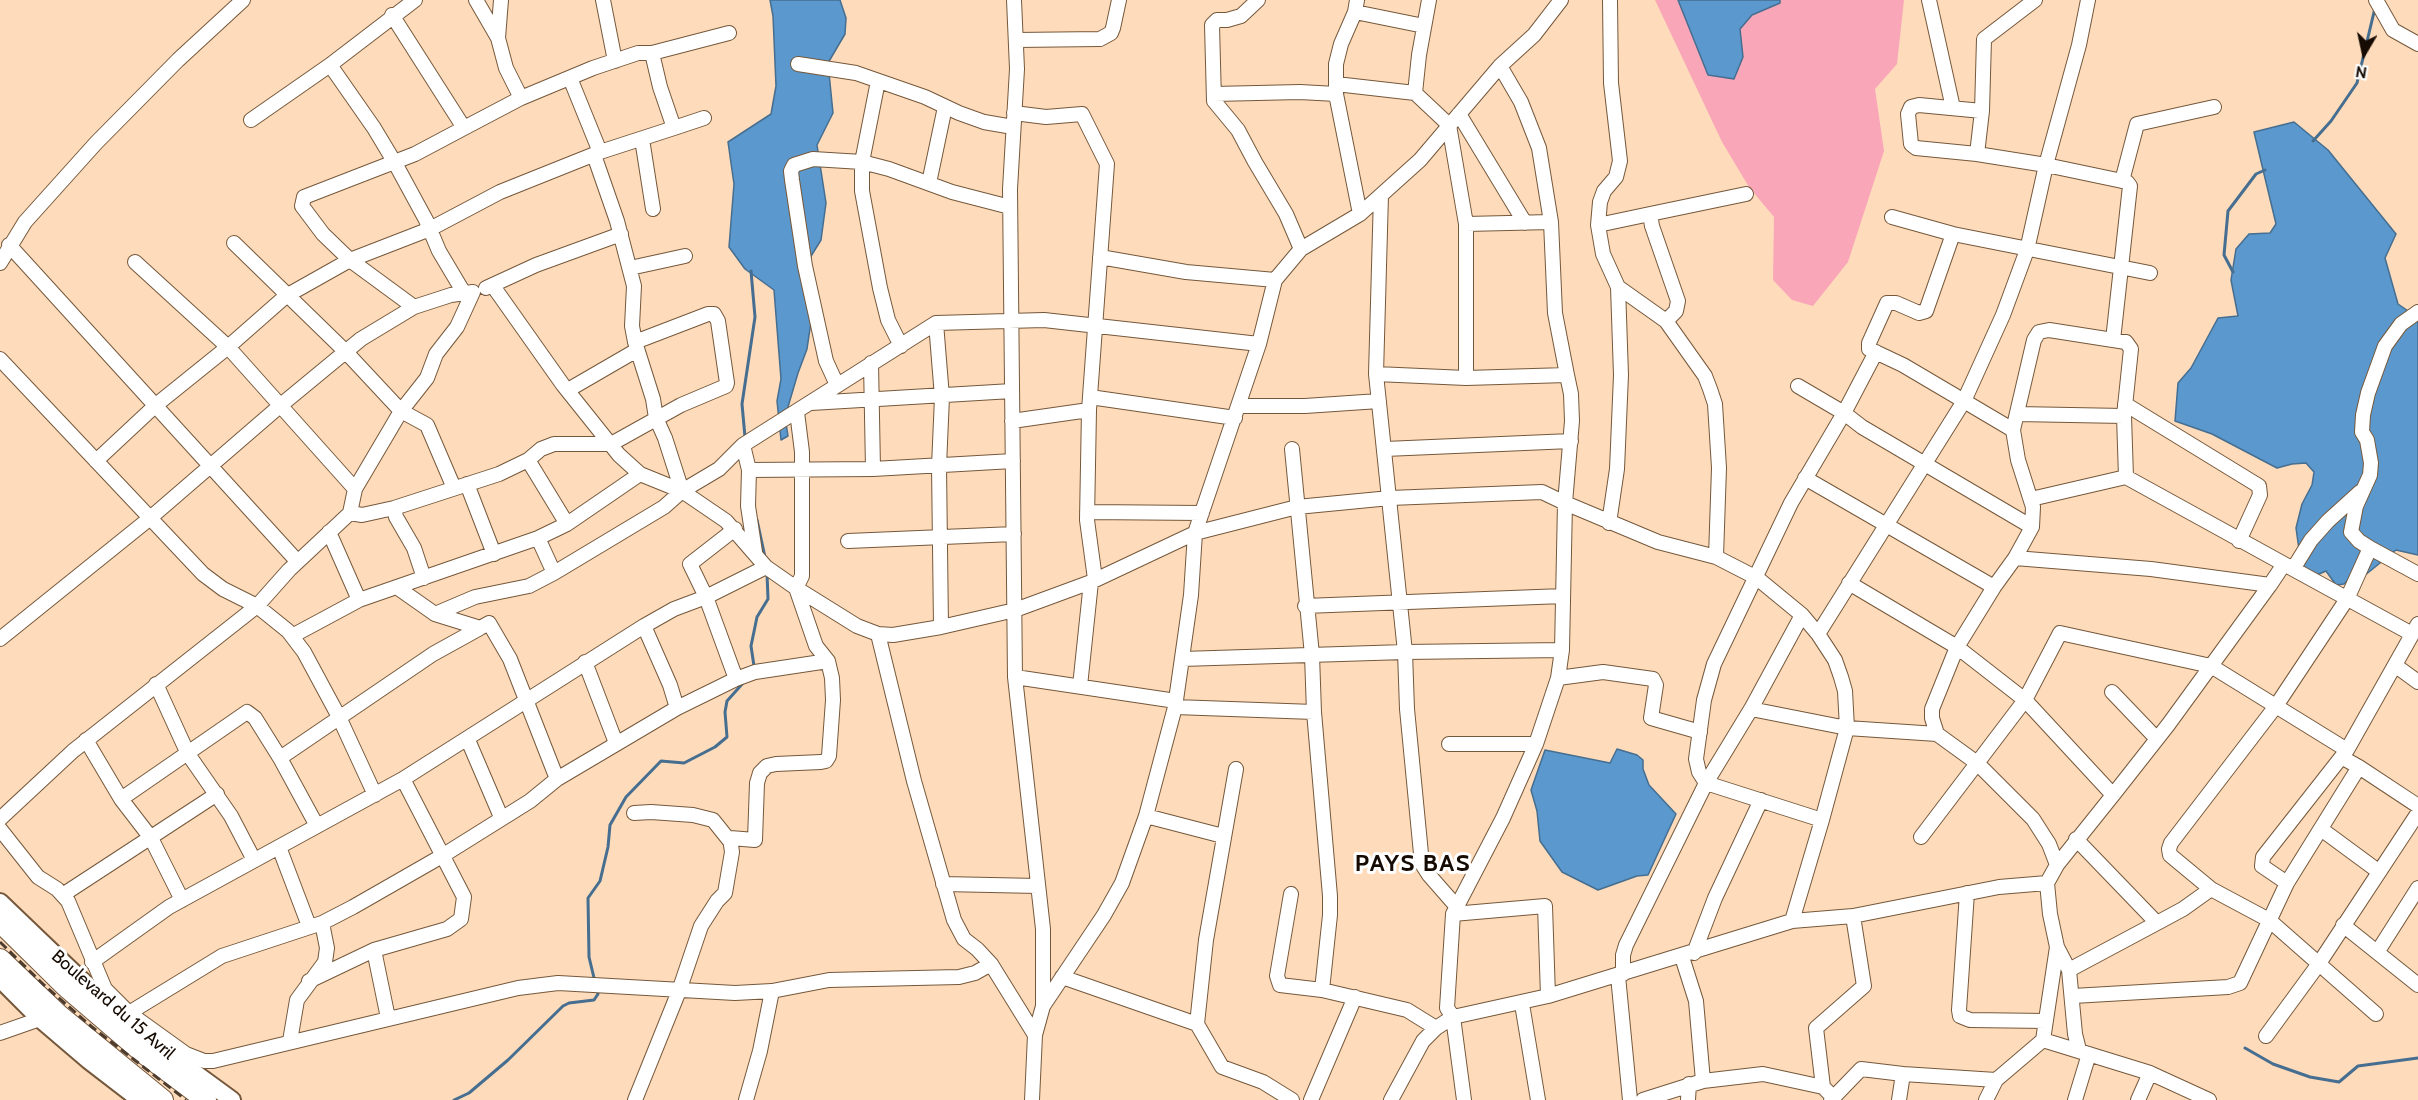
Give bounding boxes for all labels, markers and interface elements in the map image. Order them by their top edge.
north arrow [2334,24,2394,84]
text: N [2354,62,2368,83]
district label: PAYS BAS [1355,850,1471,878]
street label: Boulevard du 15 Avril [47,946,179,1064]

